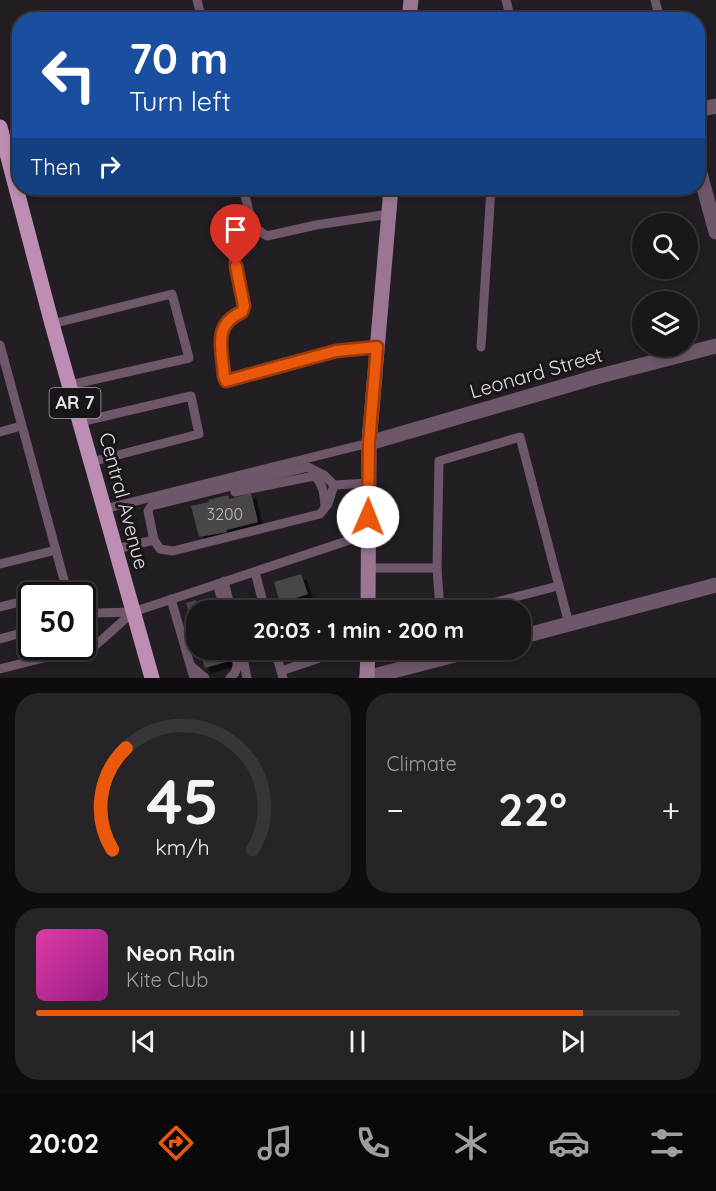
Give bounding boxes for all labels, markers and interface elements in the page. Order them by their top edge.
text: 70 m [129,32,228,85]
icon: left [30,36,108,114]
text: Turn left [129,84,231,118]
icon: right [93,150,126,183]
text: Then [30,153,81,181]
pin [210,204,261,266]
icon: arrive [219,213,252,246]
map controls [632,213,698,357]
button: search [632,213,698,279]
button: layers [632,291,698,357]
street label: Leonard Street [466,342,605,403]
road number: AR 7 [50,388,100,418]
street label: Central Avenue [94,430,155,572]
position arrow [336,485,400,549]
house number: 3200 [207,504,243,524]
speed limit sign: 50 [18,582,96,660]
text: 20:03 · 1 min · 200 m [253,616,464,644]
text: Climate [387,751,457,776]
text: 45 [146,762,219,840]
text: 22° [498,781,567,837]
text: − [387,789,404,830]
text: + [661,789,680,830]
text: km/h [156,834,210,860]
text: Neon Rain [126,939,235,967]
text: Kite Club [126,967,208,992]
icon: previous [127,1025,160,1058]
icon: pause [341,1025,374,1058]
icon: next [556,1025,589,1058]
icon: directions [155,1122,197,1164]
icon: music [254,1122,296,1164]
icon: phone [352,1122,394,1164]
icon: climate [450,1122,492,1164]
icon: car [548,1122,590,1164]
icon: filters [646,1122,688,1164]
text: 20:02 [28,1126,99,1160]

